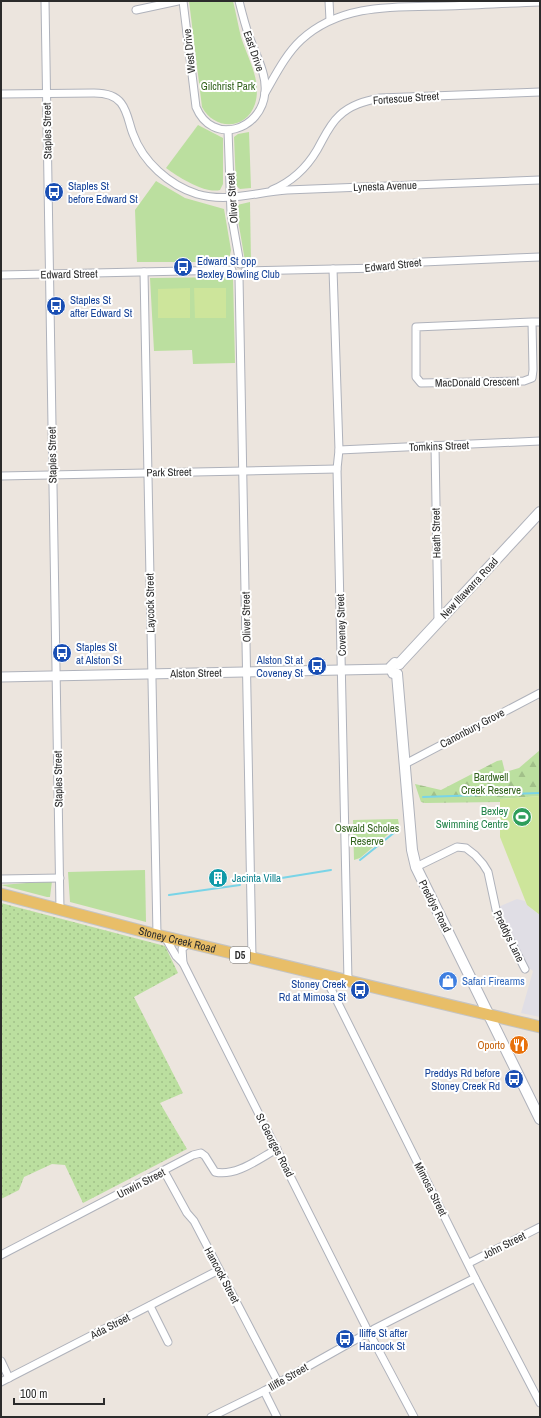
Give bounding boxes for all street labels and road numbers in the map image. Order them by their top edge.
street label: West Drive [180,28,198,74]
street label: East Drive [241,29,267,73]
street label: Fortescue Street [372,89,440,107]
street label: Staples Street [39,102,54,159]
street label: Oliver Street [223,172,241,224]
street label: Lynesta Avenue [353,178,417,194]
street label: Edward Street [364,255,423,275]
street label: Edward Street [40,266,98,281]
street label: MacDonald Crescent [435,374,520,390]
street label: Staples Street [44,426,59,483]
street label: Tomkins Street [409,438,470,454]
street label: Park Street [146,465,192,479]
street label: Heath Street [429,507,443,558]
street label: New Illawarra Road [437,554,501,622]
street label: Laycock Street [142,573,158,633]
street label: Oliver Street [239,591,253,642]
street label: Coveney Street [333,593,349,656]
street label: Alston Street [169,666,222,680]
street label: Canonbury Grove [437,705,507,751]
street label: Staples Street [50,750,65,807]
street label: Preddys Road [416,877,454,935]
street label: Preddys Lane [491,908,527,964]
street label: Stoney Creek Road [137,923,217,956]
road number: D5 [230,947,250,963]
street label: St Georges Road [253,1111,297,1179]
street label: Mimosa Street [411,1160,451,1219]
street label: Unwin Street [115,1165,168,1201]
street label: John Street [480,1228,528,1262]
street label: Hancock Street [201,1244,243,1306]
street label: Ada Street [87,1310,133,1342]
street label: Iliffe Street [266,1360,311,1394]

